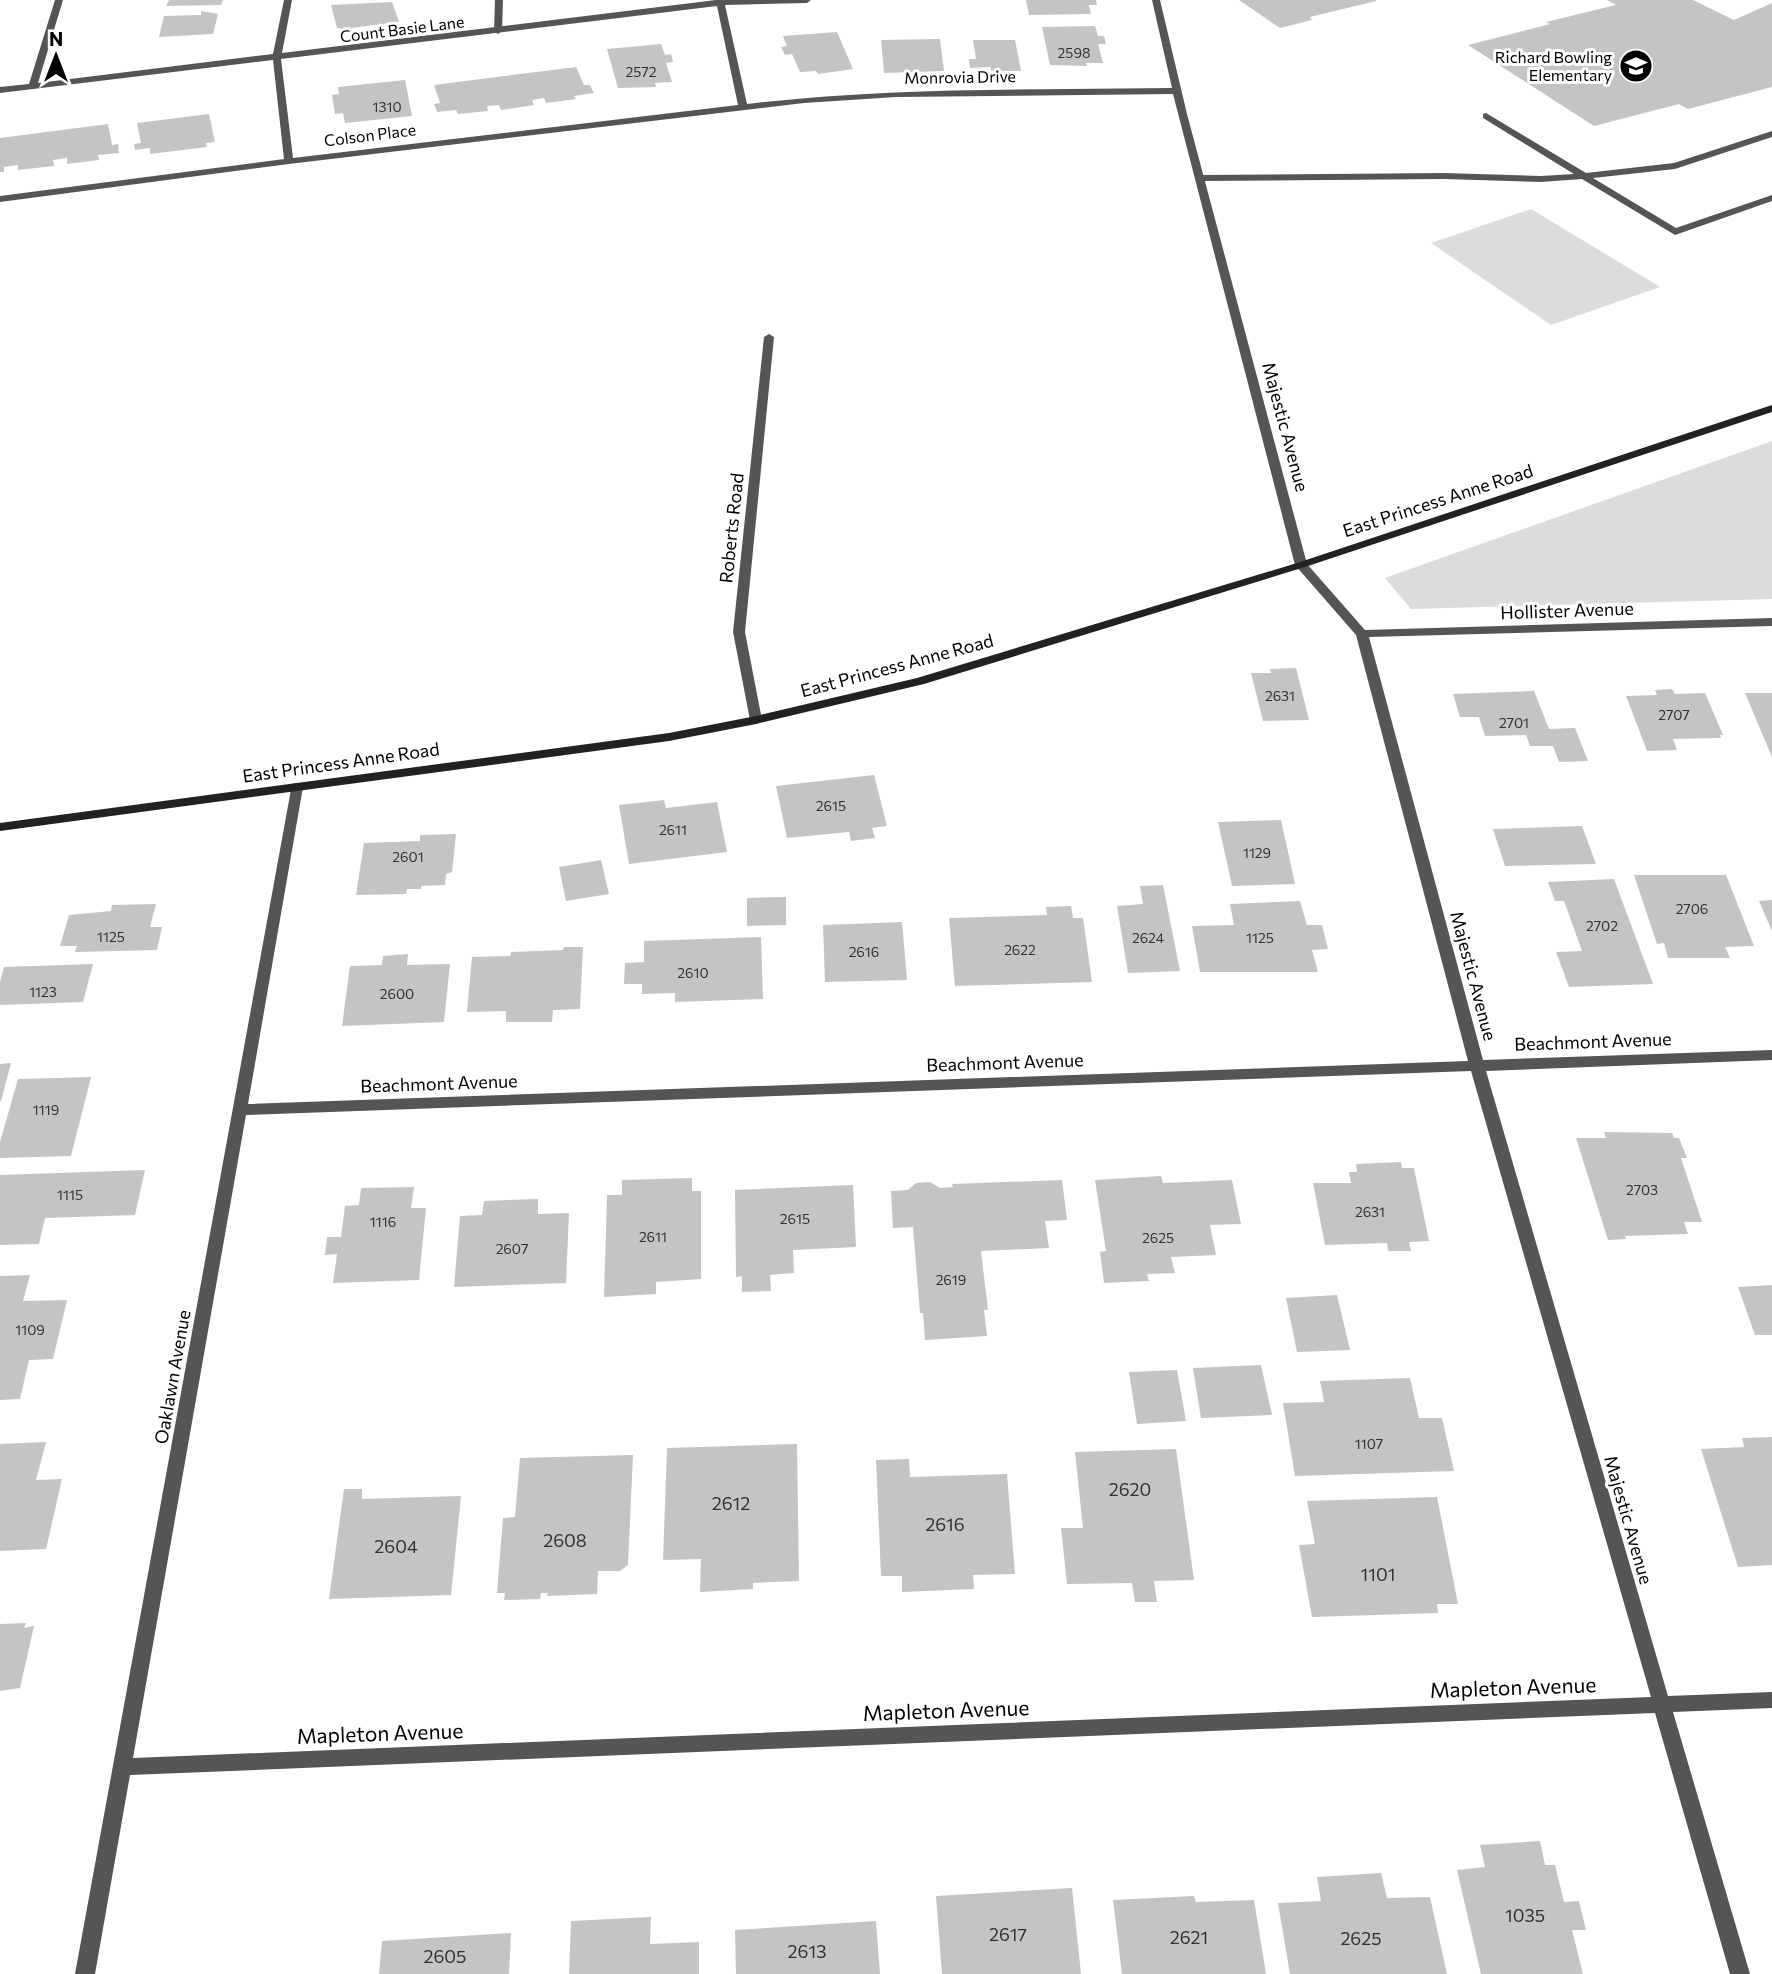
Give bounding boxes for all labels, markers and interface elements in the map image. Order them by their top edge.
street label: Count Basie Lane [339,11,465,46]
north arrow [21,21,91,91]
text: N [49,27,63,50]
house number: 2598 [1058,44,1090,61]
place label: Richard Bowling Elementary [1495,47,1612,84]
school or university icon: Richard Bowling Elementary [1617,47,1655,85]
house number: 2572 [626,63,657,80]
street label: Monrovia Drive [904,66,1016,87]
house number: 1310 [372,98,402,115]
street label: Colson Place [323,119,417,150]
street label: Majestic Avenue [1258,360,1314,494]
street label: East Princess Anne Road [1340,459,1536,541]
street label: Roberts Road [714,472,748,584]
street label: Hollister Avenue [1500,597,1634,623]
street label: East Princess Anne Road [798,629,996,701]
house number: 2631 [1265,687,1295,704]
house number: 2707 [1658,706,1690,723]
house number: 2701 [1499,714,1529,731]
street label: East Princess Anne Road [241,737,441,787]
house number: 2615 [816,797,846,814]
house number: 2611 [659,821,687,838]
house number: 1129 [1243,844,1271,861]
house number: 2601 [392,848,424,865]
house number: 2706 [1676,900,1708,917]
street label: Majestic Avenue [1446,909,1502,1043]
house number: 2702 [1586,917,1618,934]
house number: 1125 [97,928,125,945]
house number: 2624 [1132,929,1165,946]
house number: 1125 [1246,929,1274,946]
house number: 2622 [1004,941,1036,958]
house number: 2616 [849,943,879,960]
house number: 2610 [677,964,709,981]
house number: 1123 [29,983,57,1000]
house number: 2600 [380,985,414,1002]
street label: Beachmont Avenue [1514,1027,1672,1055]
street label: Beachmont Avenue [926,1048,1084,1076]
street label: Beachmont Avenue [360,1069,518,1097]
house number: 1119 [33,1101,59,1118]
house number: 2703 [1626,1181,1658,1198]
house number: 1115 [57,1186,83,1203]
house number: 2631 [1355,1203,1385,1220]
house number: 2615 [780,1210,810,1227]
house number: 1116 [370,1213,396,1230]
house number: 2611 [639,1228,667,1245]
house number: 2625 [1142,1229,1174,1246]
house number: 2607 [496,1240,528,1257]
house number: 2619 [936,1271,966,1288]
street label: Oaklawn Avenue [149,1308,195,1446]
house number: 1109 [15,1321,45,1338]
house number: 1107 [1355,1435,1383,1452]
street label: Majestic Avenue [1600,1453,1658,1587]
house number: 2620 [1109,1478,1151,1500]
house number: 2612 [712,1492,750,1514]
house number: 2616 [925,1513,965,1535]
house number: 2608 [543,1529,587,1551]
house number: 2604 [374,1535,418,1557]
house number: 1101 [1361,1563,1395,1585]
street label: Mapleton Avenue [1429,1671,1597,1702]
street label: Mapleton Avenue [862,1694,1030,1725]
street label: Mapleton Avenue [296,1717,464,1748]
house number: 1035 [1505,1904,1545,1926]
house number: 2617 [989,1923,1027,1945]
house number: 2621 [1170,1926,1208,1948]
house number: 2625 [1340,1927,1382,1949]
house number: 2613 [788,1940,826,1962]
house number: 2605 [424,1945,466,1967]

